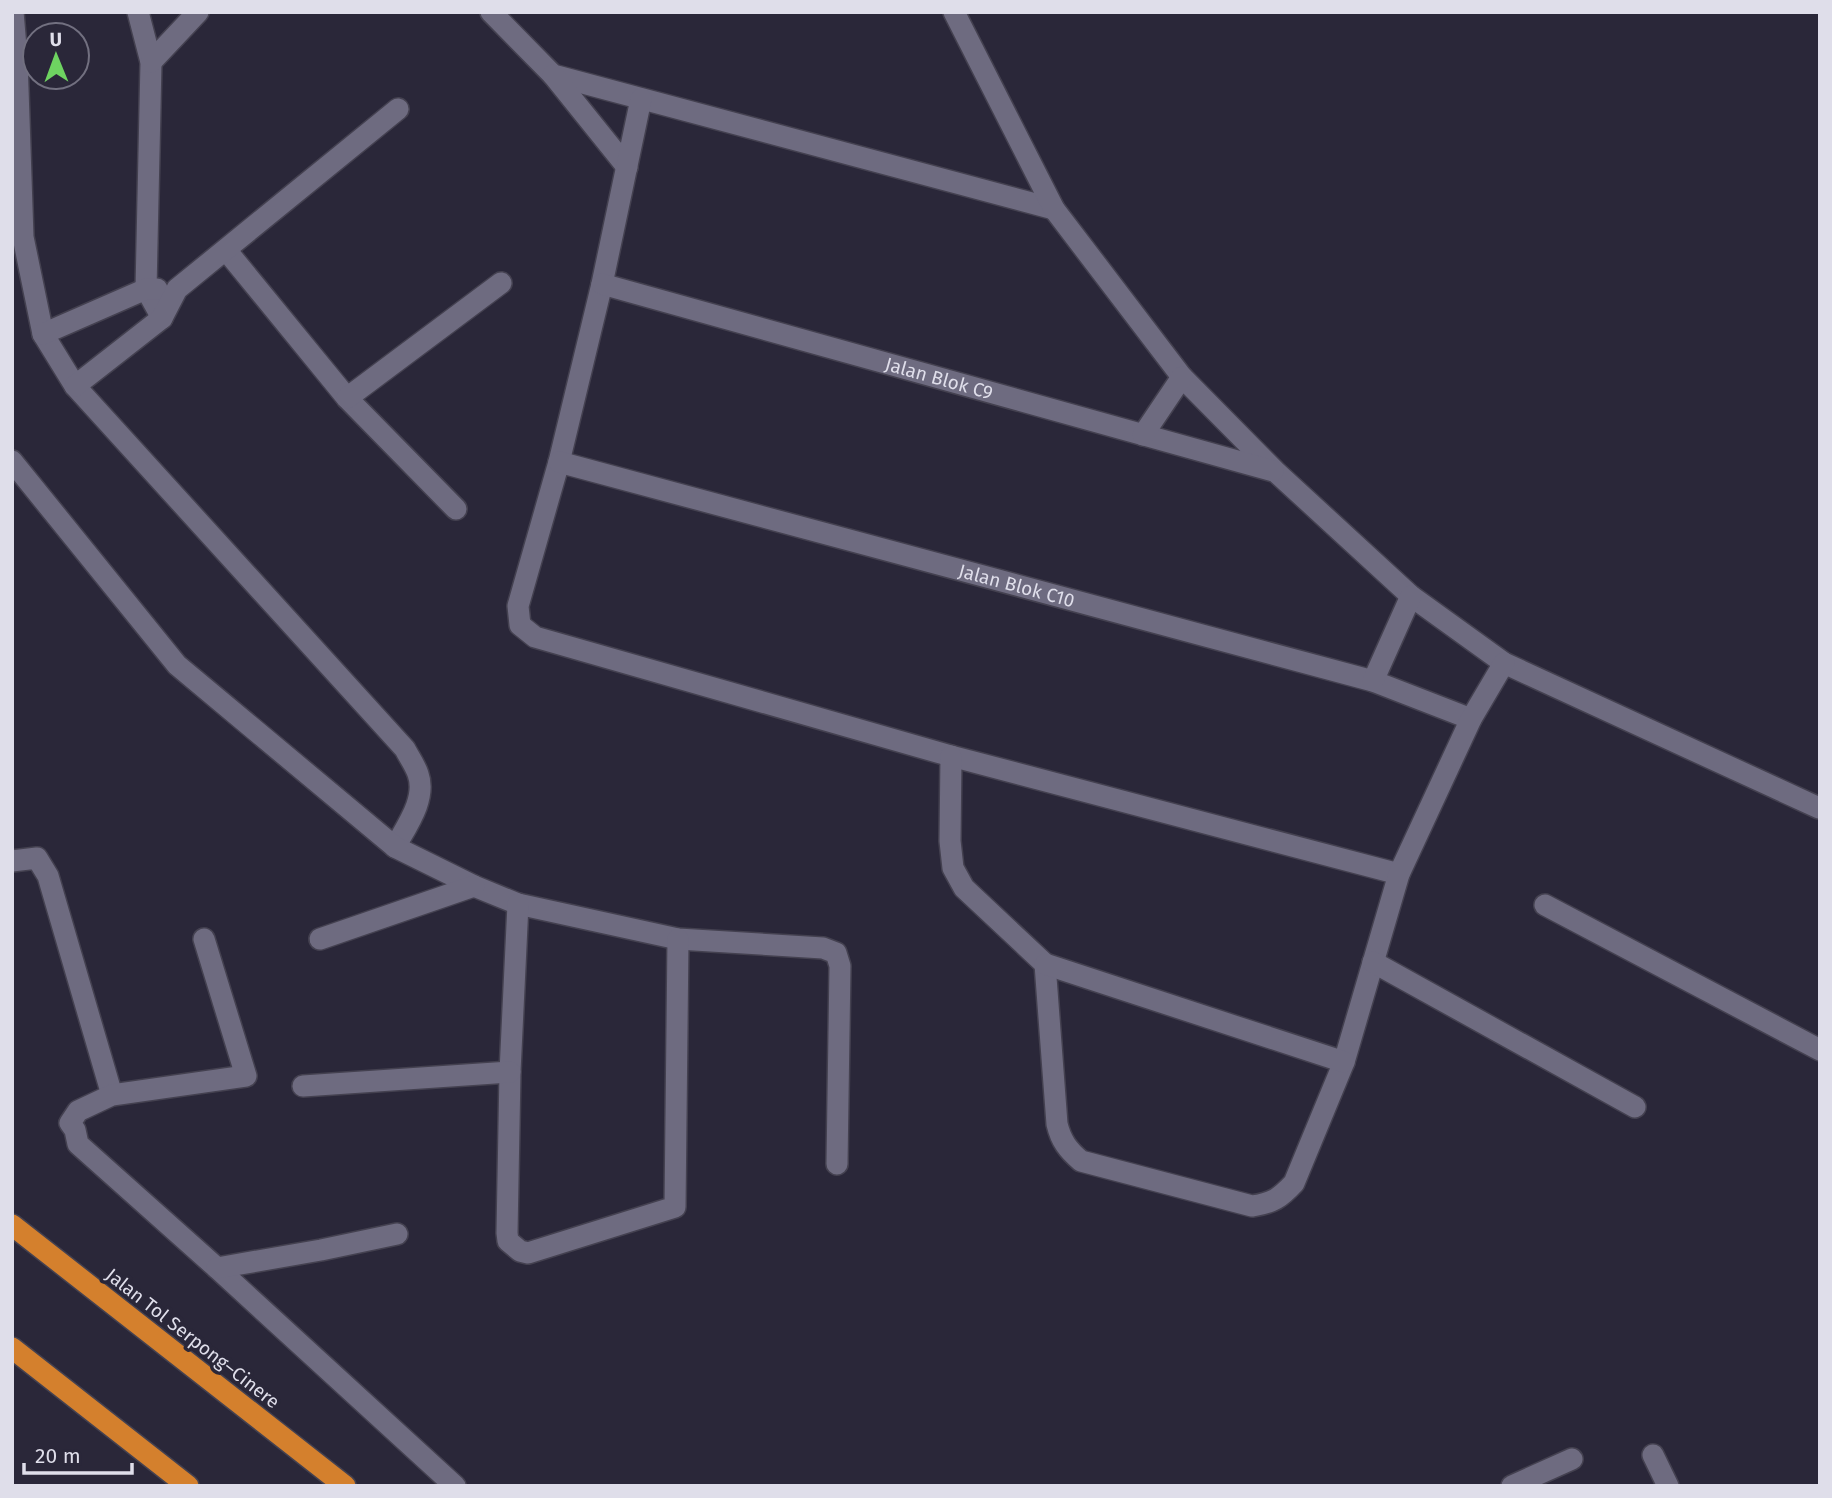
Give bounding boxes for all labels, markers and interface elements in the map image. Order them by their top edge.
north arrow [21,21,91,91]
text: U [49,28,62,51]
street label: Jalan Blok C9 [882,352,996,404]
street label: Jalan Blok C10 [956,559,1077,612]
street label: Jalan Tol Serpong–Cinere [101,1263,284,1413]
scale bar [24,1432,133,1476]
text: 20 m [35,1443,81,1469]

